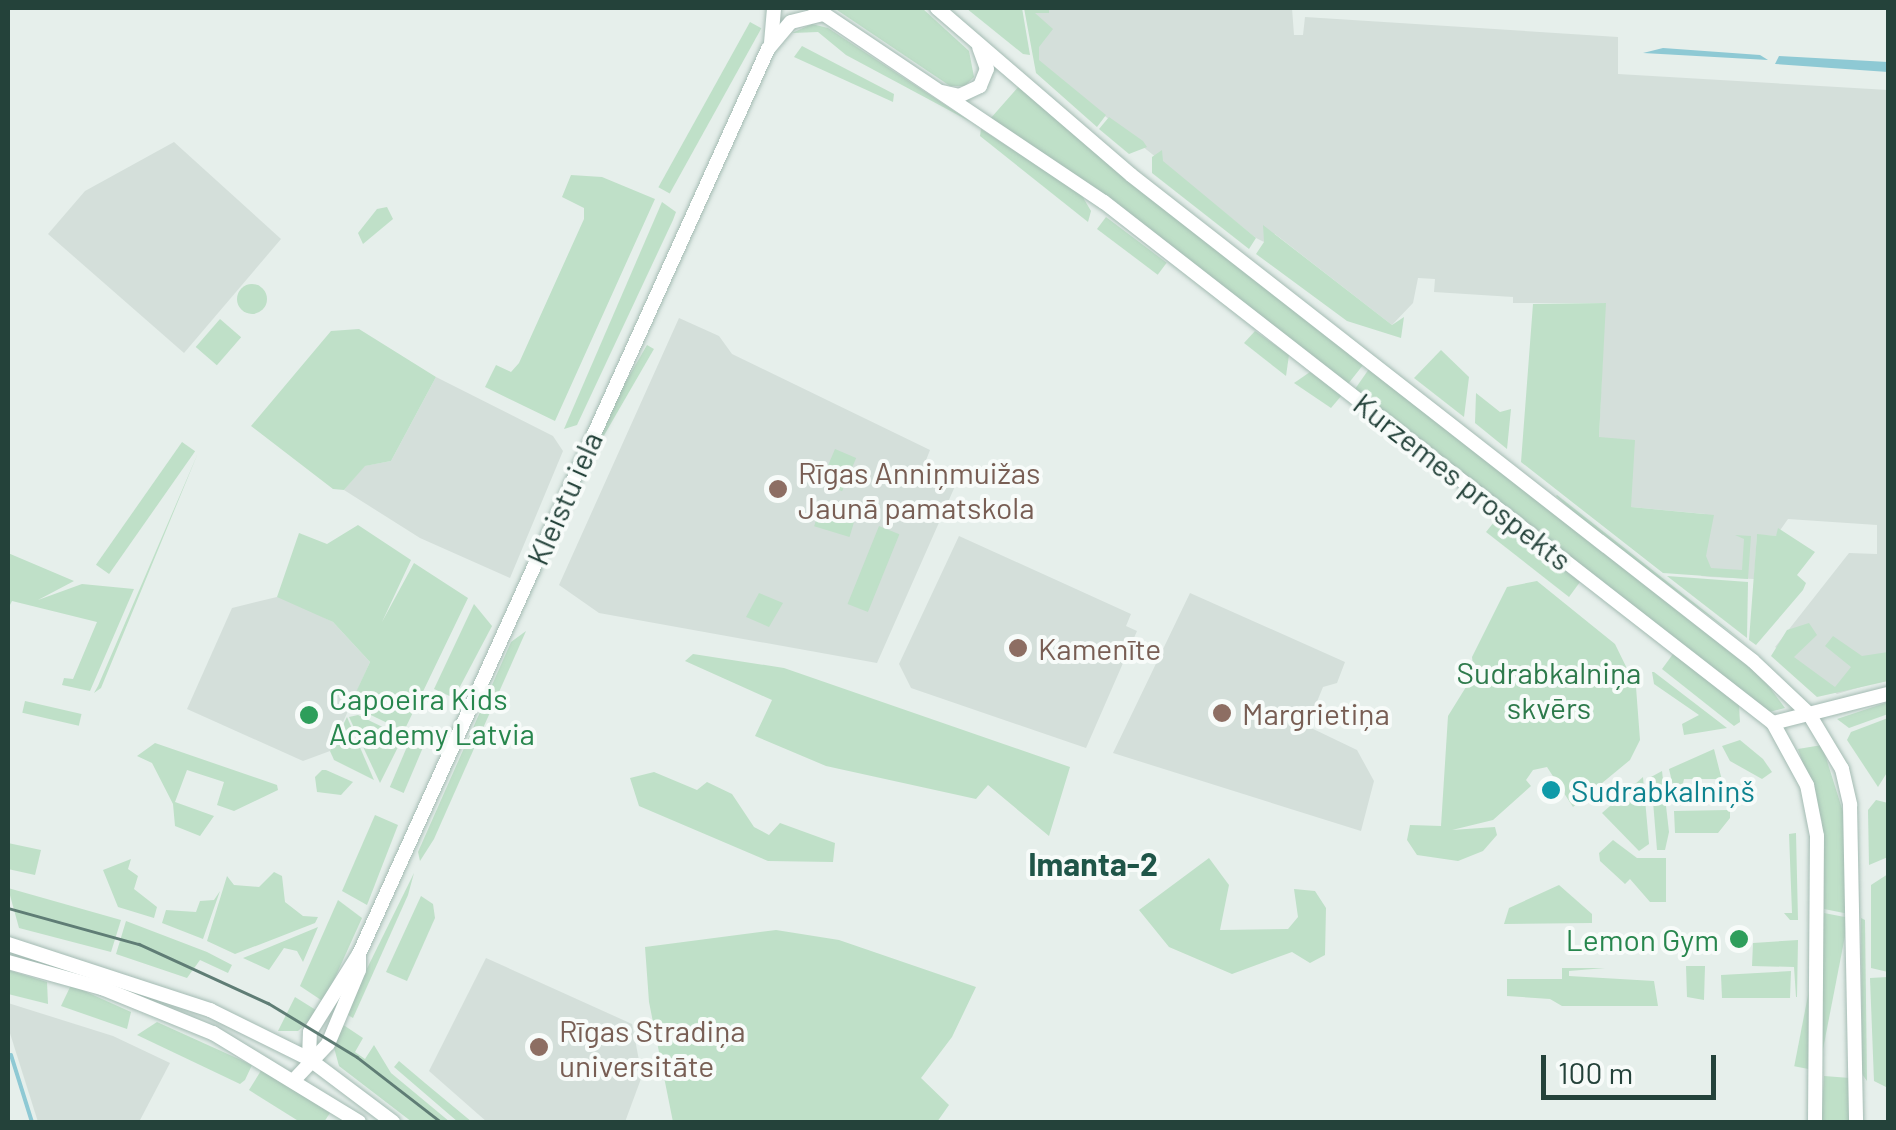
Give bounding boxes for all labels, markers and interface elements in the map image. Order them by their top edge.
street label: Kurzemes prospekts [1347,385,1579,577]
street label: Kleistu iela [519,426,609,570]
place label: Rīgas Anniņmuižas Jaunā pamatskola [798,454,1041,524]
marker: Rīgas Anniņmuižas Jaunā pamatskola [767,478,789,500]
place label: Kamenīte [1038,630,1161,666]
marker: Kamenīte [1007,637,1029,659]
park label: Sudrabkalniņa skvērs [1457,654,1641,724]
place label: Capoeira Kids Academy Latvia [329,680,535,750]
place label: Margrietiņa [1242,695,1390,731]
marker: Margrietiņa [1211,702,1233,724]
marker: Capoeira Kids Academy Latvia [298,704,320,726]
place label: Sudrabkalniņš [1571,772,1755,808]
marker: Sudrabkalniņš [1540,779,1562,801]
district label: Imanta-2 [1028,844,1158,882]
place label: Lemon Gym [1566,921,1719,957]
marker: Lemon Gym [1728,928,1750,950]
place label: Rīgas Stradiņa universitāte [559,1012,746,1082]
scale bar [1546,1035,1721,1097]
marker: Rīgas Stradiņa universitāte [528,1036,550,1058]
text: 100 m [1558,1054,1633,1090]

